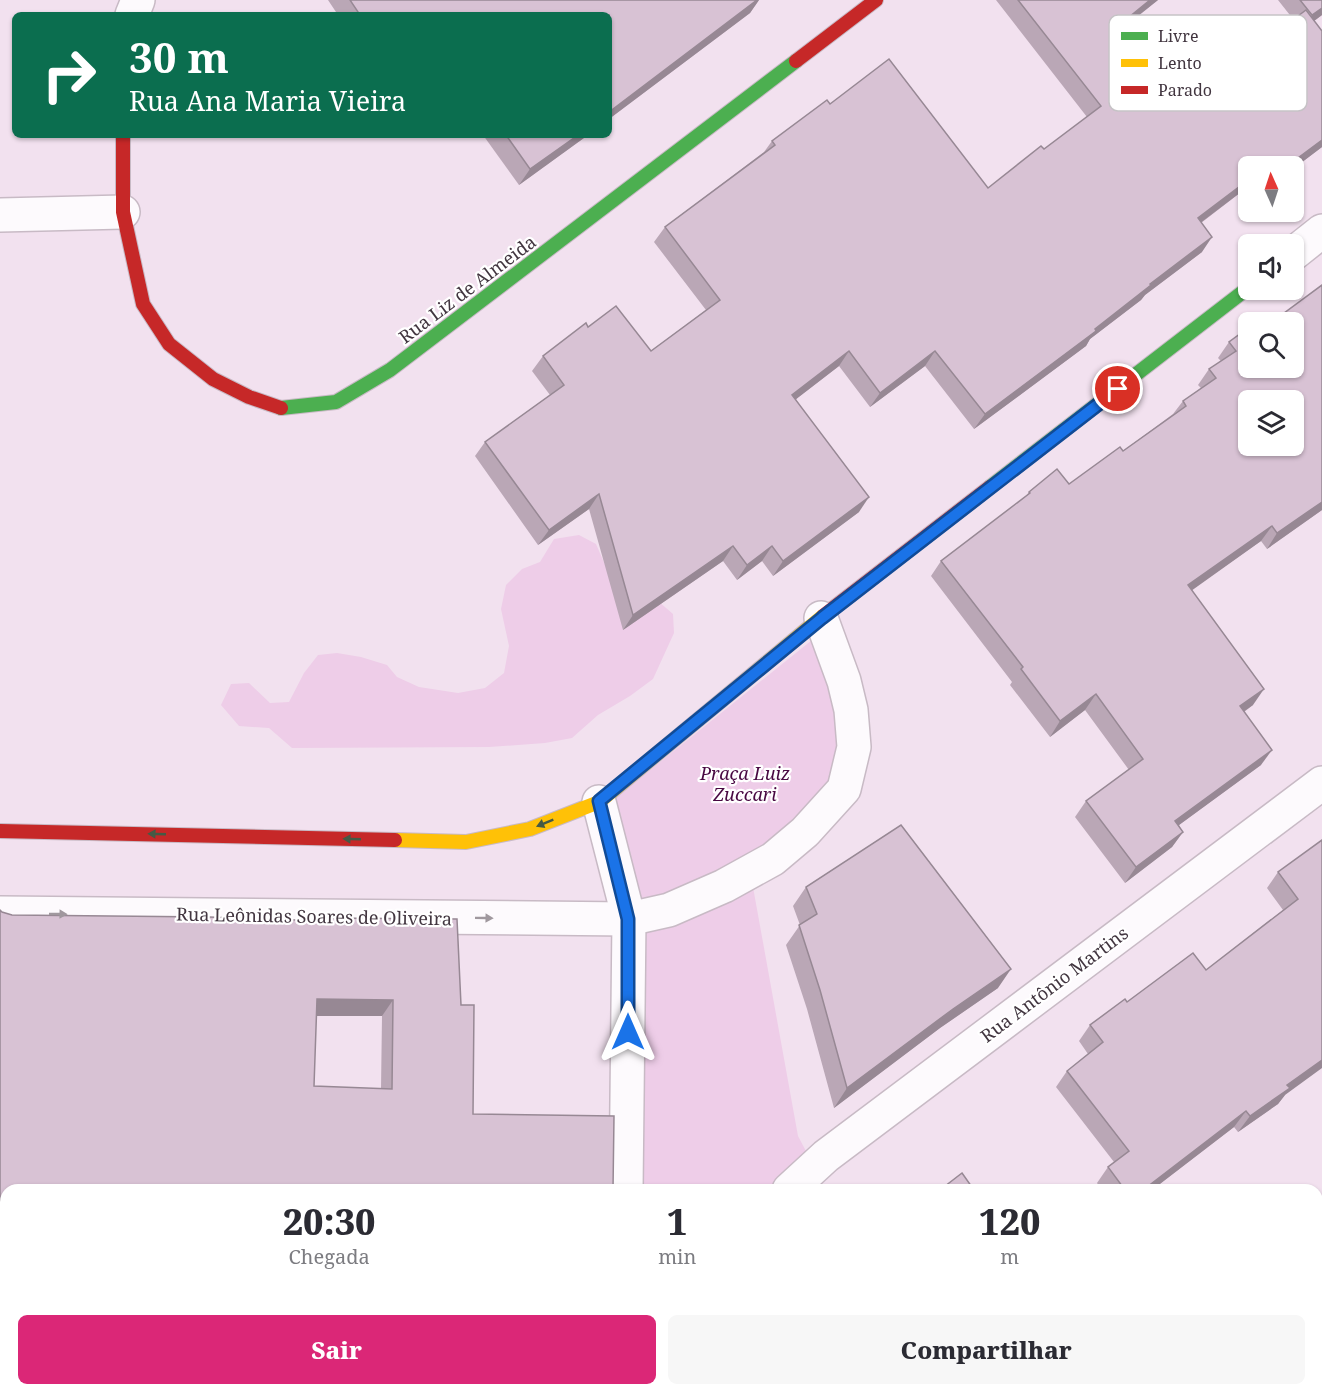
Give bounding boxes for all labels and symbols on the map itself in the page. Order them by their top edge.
legend [1109,15,1307,111]
text: Livre [1158,25,1198,47]
text: Lento [1158,52,1202,74]
text: Parado [1158,79,1212,101]
north arrow [1238,156,1304,222]
street label: Rua Liz de Almeida [393,229,541,349]
pin [1092,363,1143,414]
park label: Praça Luiz Zuccari [699,761,790,806]
one-way arrow [535,818,553,828]
one-way arrow [148,829,167,839]
one-way arrow [343,835,362,844]
street label: Rua Leônidas Soares de Oliveira [176,902,452,930]
one-way arrow [49,909,68,919]
one-way arrow [475,913,494,923]
street label: Rua Antônio Martins [975,921,1133,1047]
position arrow [596,1000,660,1064]

